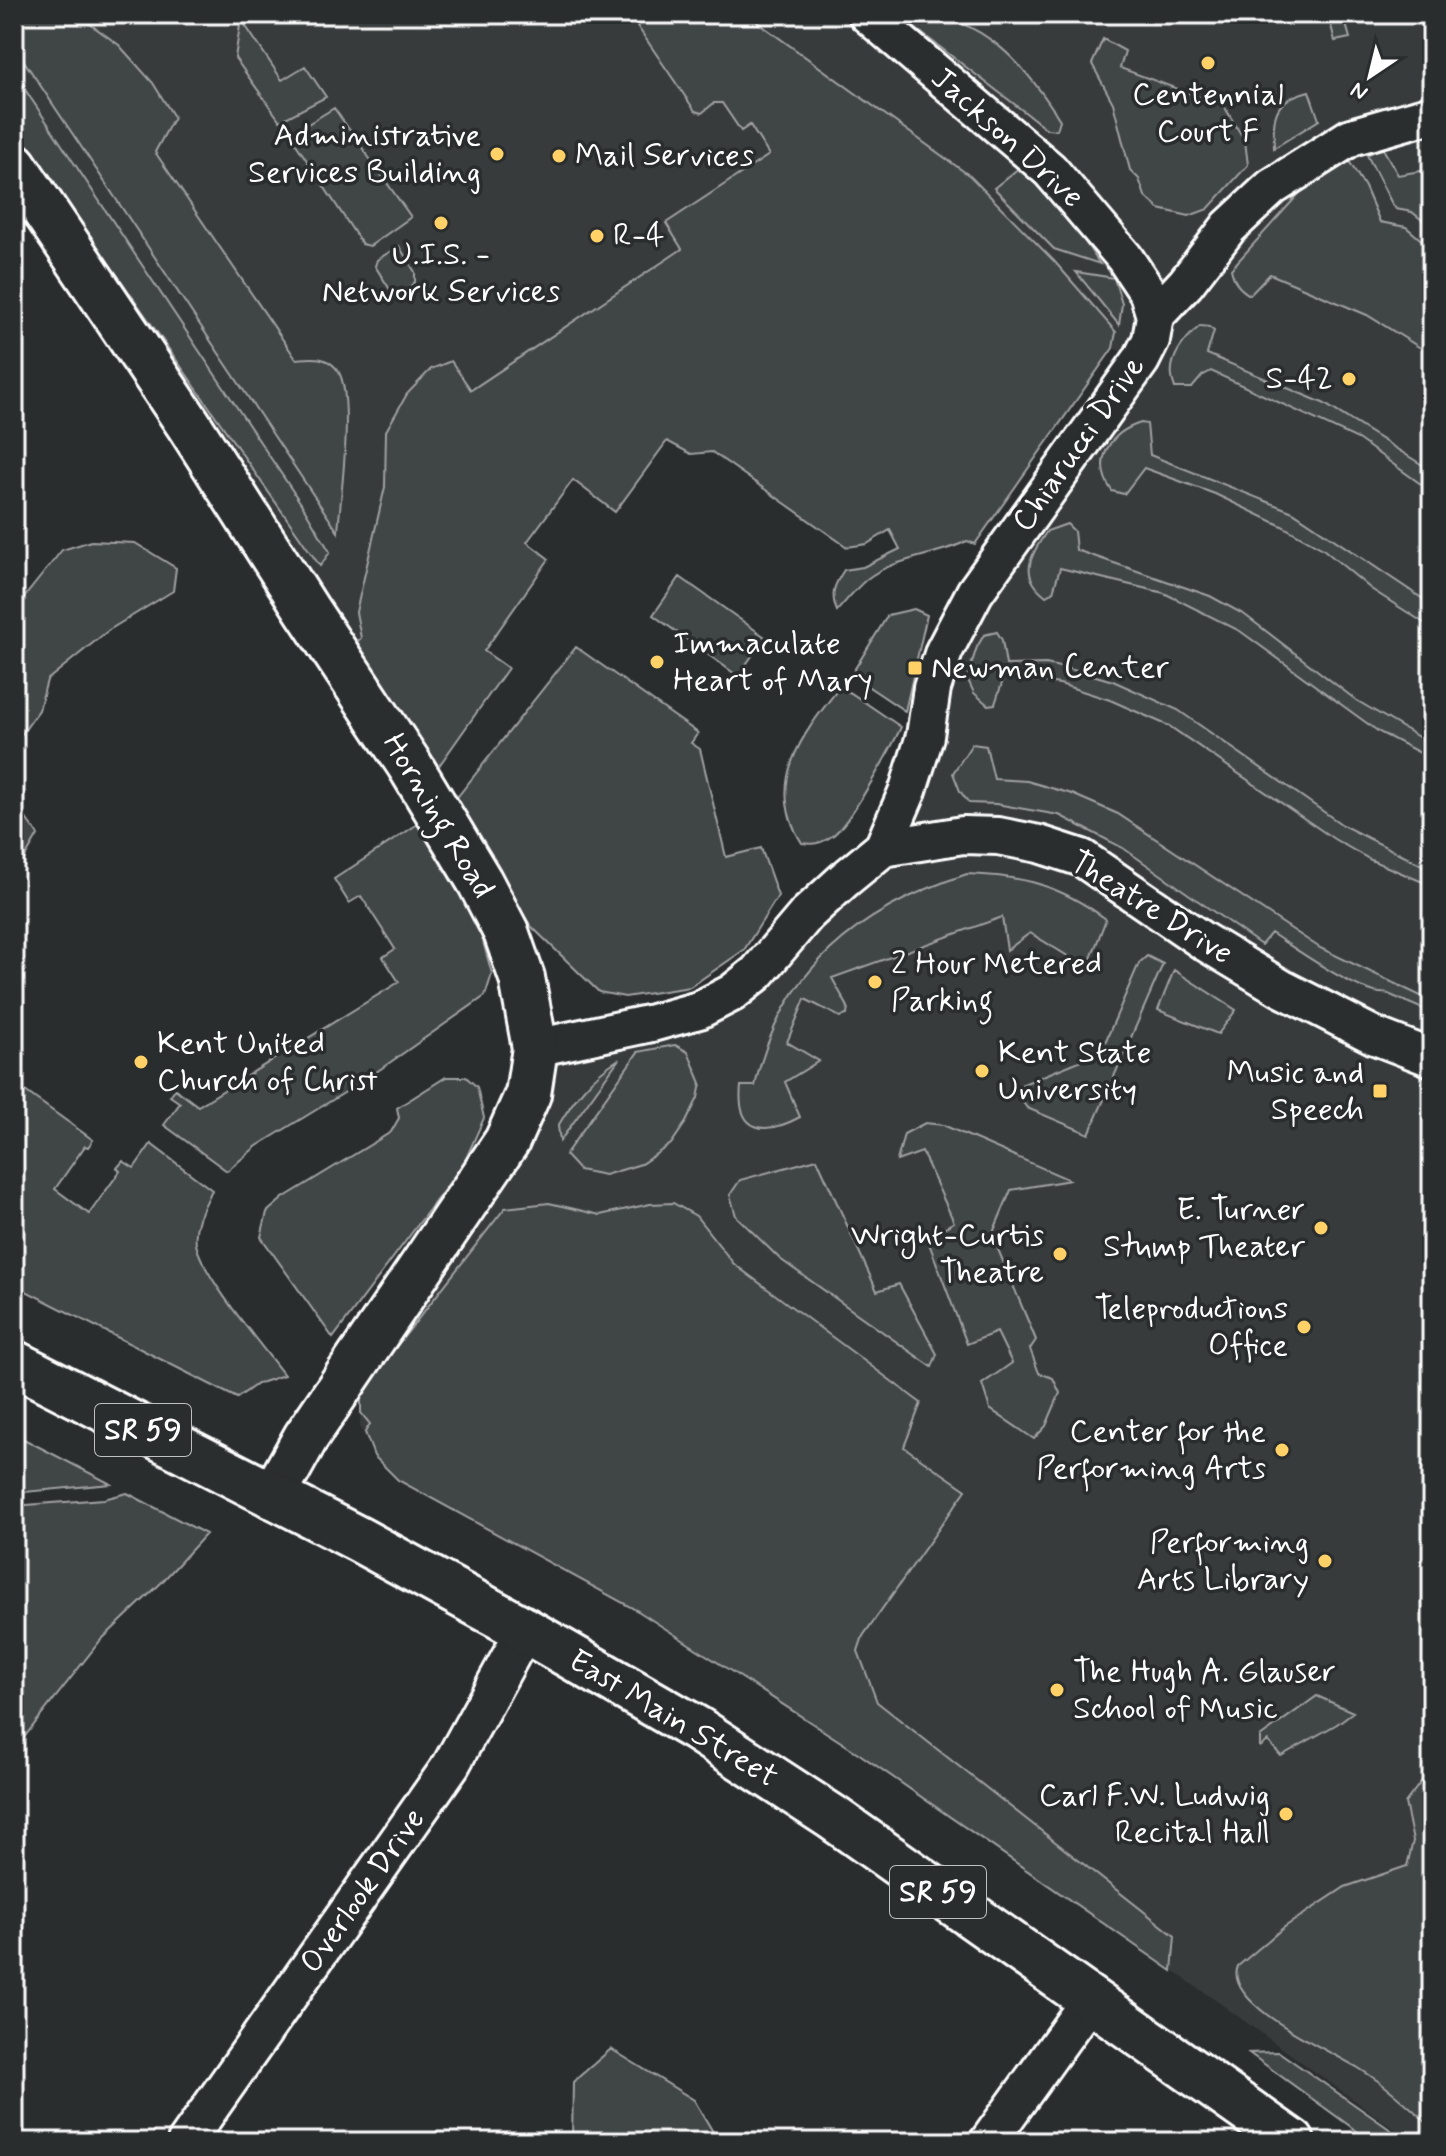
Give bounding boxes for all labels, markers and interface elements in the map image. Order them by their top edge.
north arrow [1330,36,1410,116]
marker: Centennial Court F [1199,54,1217,72]
street label: Jackson Drive [921,58,1093,218]
place label: Centennial Court F [1132,74,1284,153]
text: N [1346,75,1374,106]
place label: Administrative Services Building [248,115,481,194]
place label: Mail Services [575,135,754,177]
marker: Administrative Services Building [488,145,506,163]
marker: Mail Services [550,147,568,165]
marker: U.I.S. - Network Services [432,214,450,232]
place label: R-4 [613,215,665,257]
marker: R-4 [588,227,606,245]
place label: U.I.S. - Network Services [322,234,560,313]
street label: Chiarucci Drive [1003,348,1155,540]
place label: S-42 [1265,358,1333,400]
marker: S-42 [1340,370,1358,388]
place label: Immaculate Heart of Mary [673,623,873,702]
place label: Newman Center [931,647,1169,689]
marker: Immaculate Heart of Mary [648,653,666,671]
marker: Newman Center [906,659,924,677]
street label: Horning Road [370,726,504,908]
street label: Theatre Drive [1061,841,1241,975]
place label: 2 Hour Metered Parking [891,943,1102,1025]
marker: 2 Hour Metered Parking [866,973,884,991]
place label: Kent United Church of Christ [157,1023,378,1102]
place label: Kent State University [998,1032,1152,1111]
place label: Music and Speech [1227,1052,1364,1131]
marker: Kent United Church of Christ [132,1053,150,1071]
marker: Kent State University [973,1062,991,1080]
marker: Music and Speech [1371,1082,1389,1100]
place label: E. Turner Stump Theater [1103,1189,1305,1268]
place label: Wright-Curtis Theatre [851,1215,1044,1294]
marker: E. Turner Stump Theater [1312,1219,1330,1237]
marker: Wright-Curtis Theatre [1051,1245,1069,1263]
place label: Teleproductions Office [1094,1288,1288,1367]
marker: Teleproductions Office [1295,1318,1313,1336]
road number: SR 59 [95,1404,191,1456]
place label: Center for the Performing Arts [1036,1411,1266,1492]
marker: Center for the Performing Arts [1273,1441,1291,1459]
place label: Performing Arts Library [1137,1522,1309,1601]
marker: Performing Arts Library [1316,1552,1334,1570]
street label: East Main Street [561,1640,785,1798]
place label: The Hugh A. Glauser School of Music [1073,1651,1336,1730]
marker: The Hugh A. Glauser School of Music [1048,1681,1066,1699]
place label: Carl F.W. Ludwig Recital Hall [1039,1775,1270,1854]
street label: Overlook Drive [291,1800,435,1982]
marker: Carl F.W. Ludwig Recital Hall [1277,1805,1295,1823]
road number: SR 59 [890,1866,986,1918]

